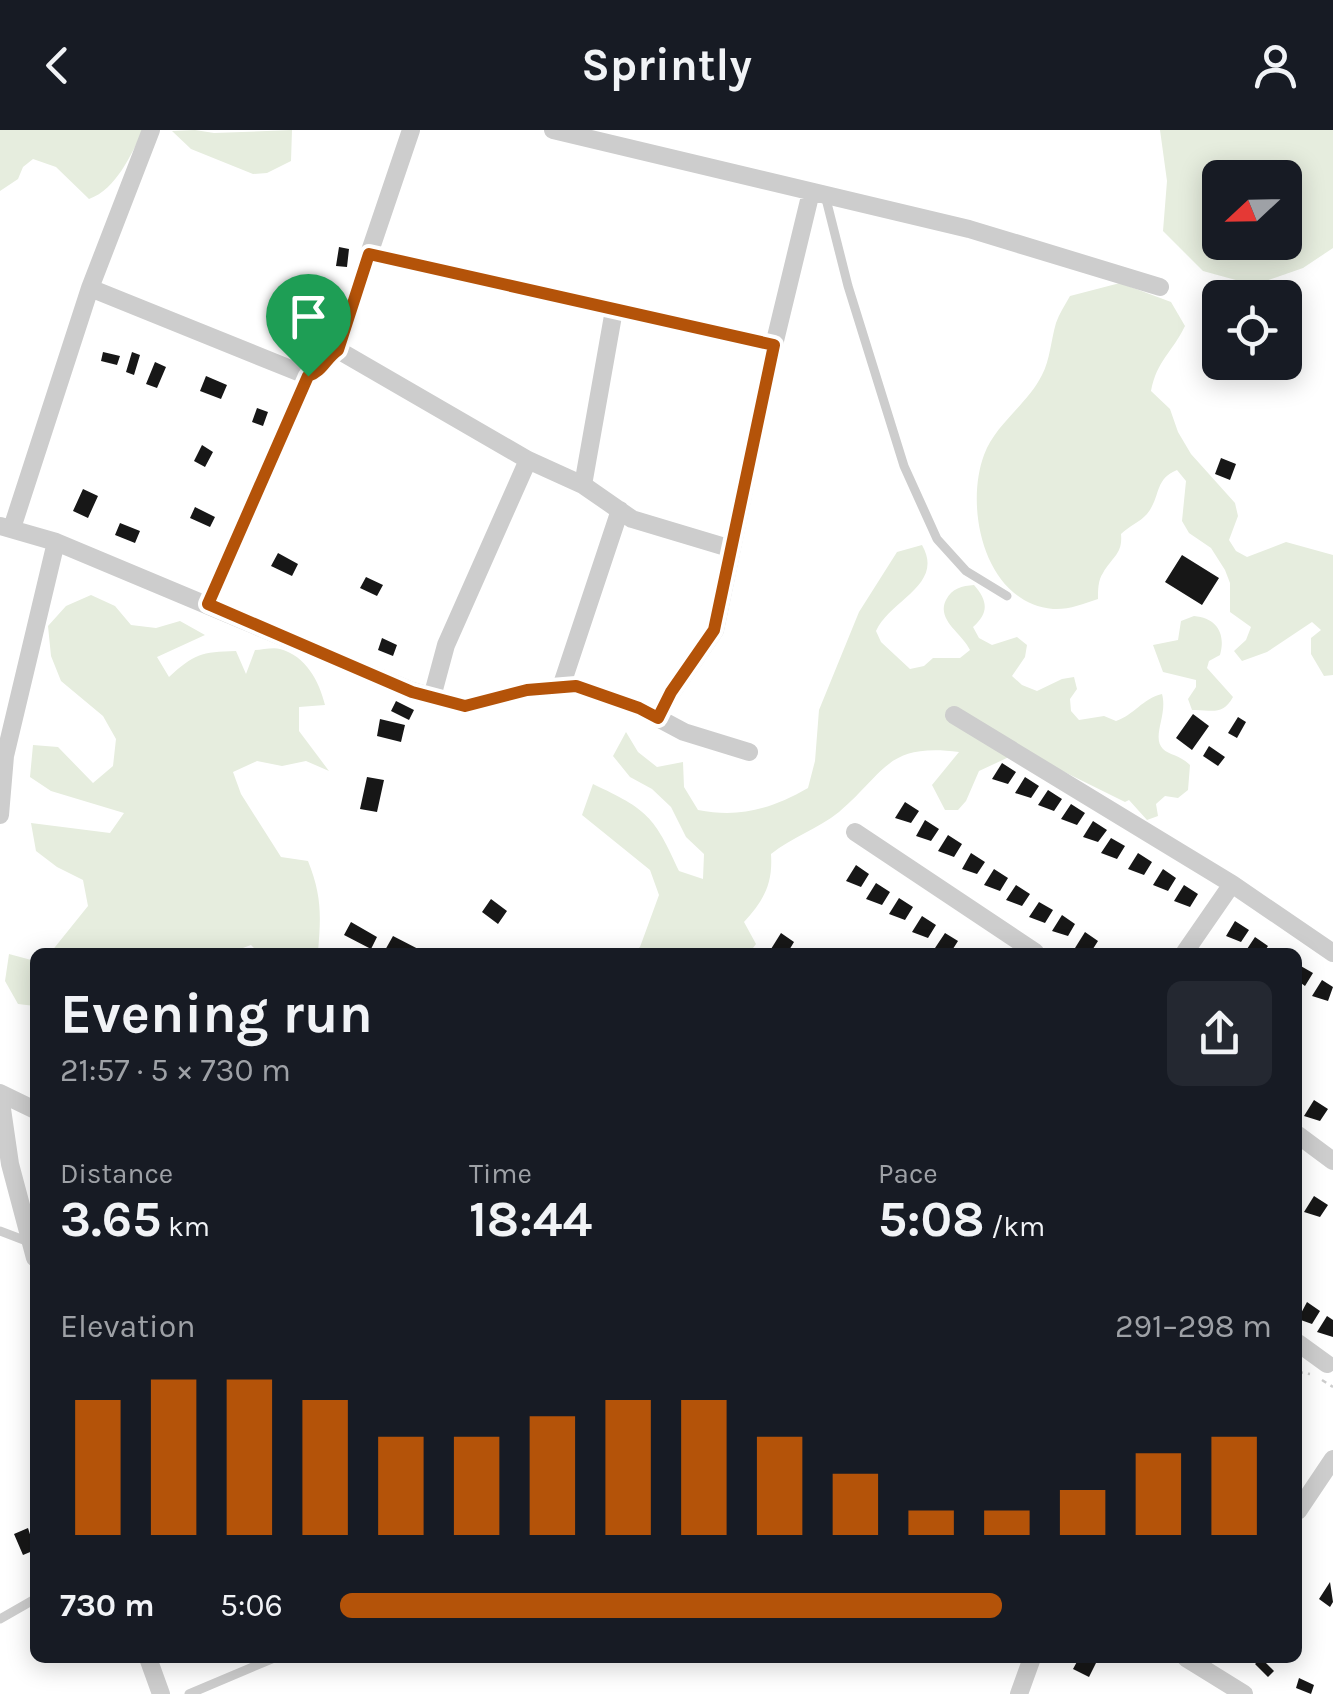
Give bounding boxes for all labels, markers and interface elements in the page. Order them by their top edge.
icon: back [30,38,85,93]
icon: person [1248,38,1303,93]
text: Sprintly [581,39,752,91]
north arrow [1202,160,1302,260]
map controls [1202,160,1302,380]
pin [266,274,351,377]
button: locate [1202,280,1302,380]
icon: arrive [281,289,336,344]
button: share [1167,981,1272,1086]
text: Evening run [60,982,373,1046]
text: 21:57 · 5 × 730 m [60,1052,291,1089]
text: Distance [60,1157,173,1190]
text: Time [469,1157,532,1190]
text: Pace [878,1157,938,1190]
text: 3.65 [60,1190,161,1249]
text: 18:44 [469,1190,592,1249]
text: 5:08 [878,1190,985,1249]
text: km [161,1210,210,1243]
text: /km [985,1210,1045,1243]
text: Elevation [60,1308,195,1345]
text: 291–298 m [1115,1308,1272,1345]
text: 730 m [60,1587,155,1624]
text: 5:06 [220,1587,283,1624]

